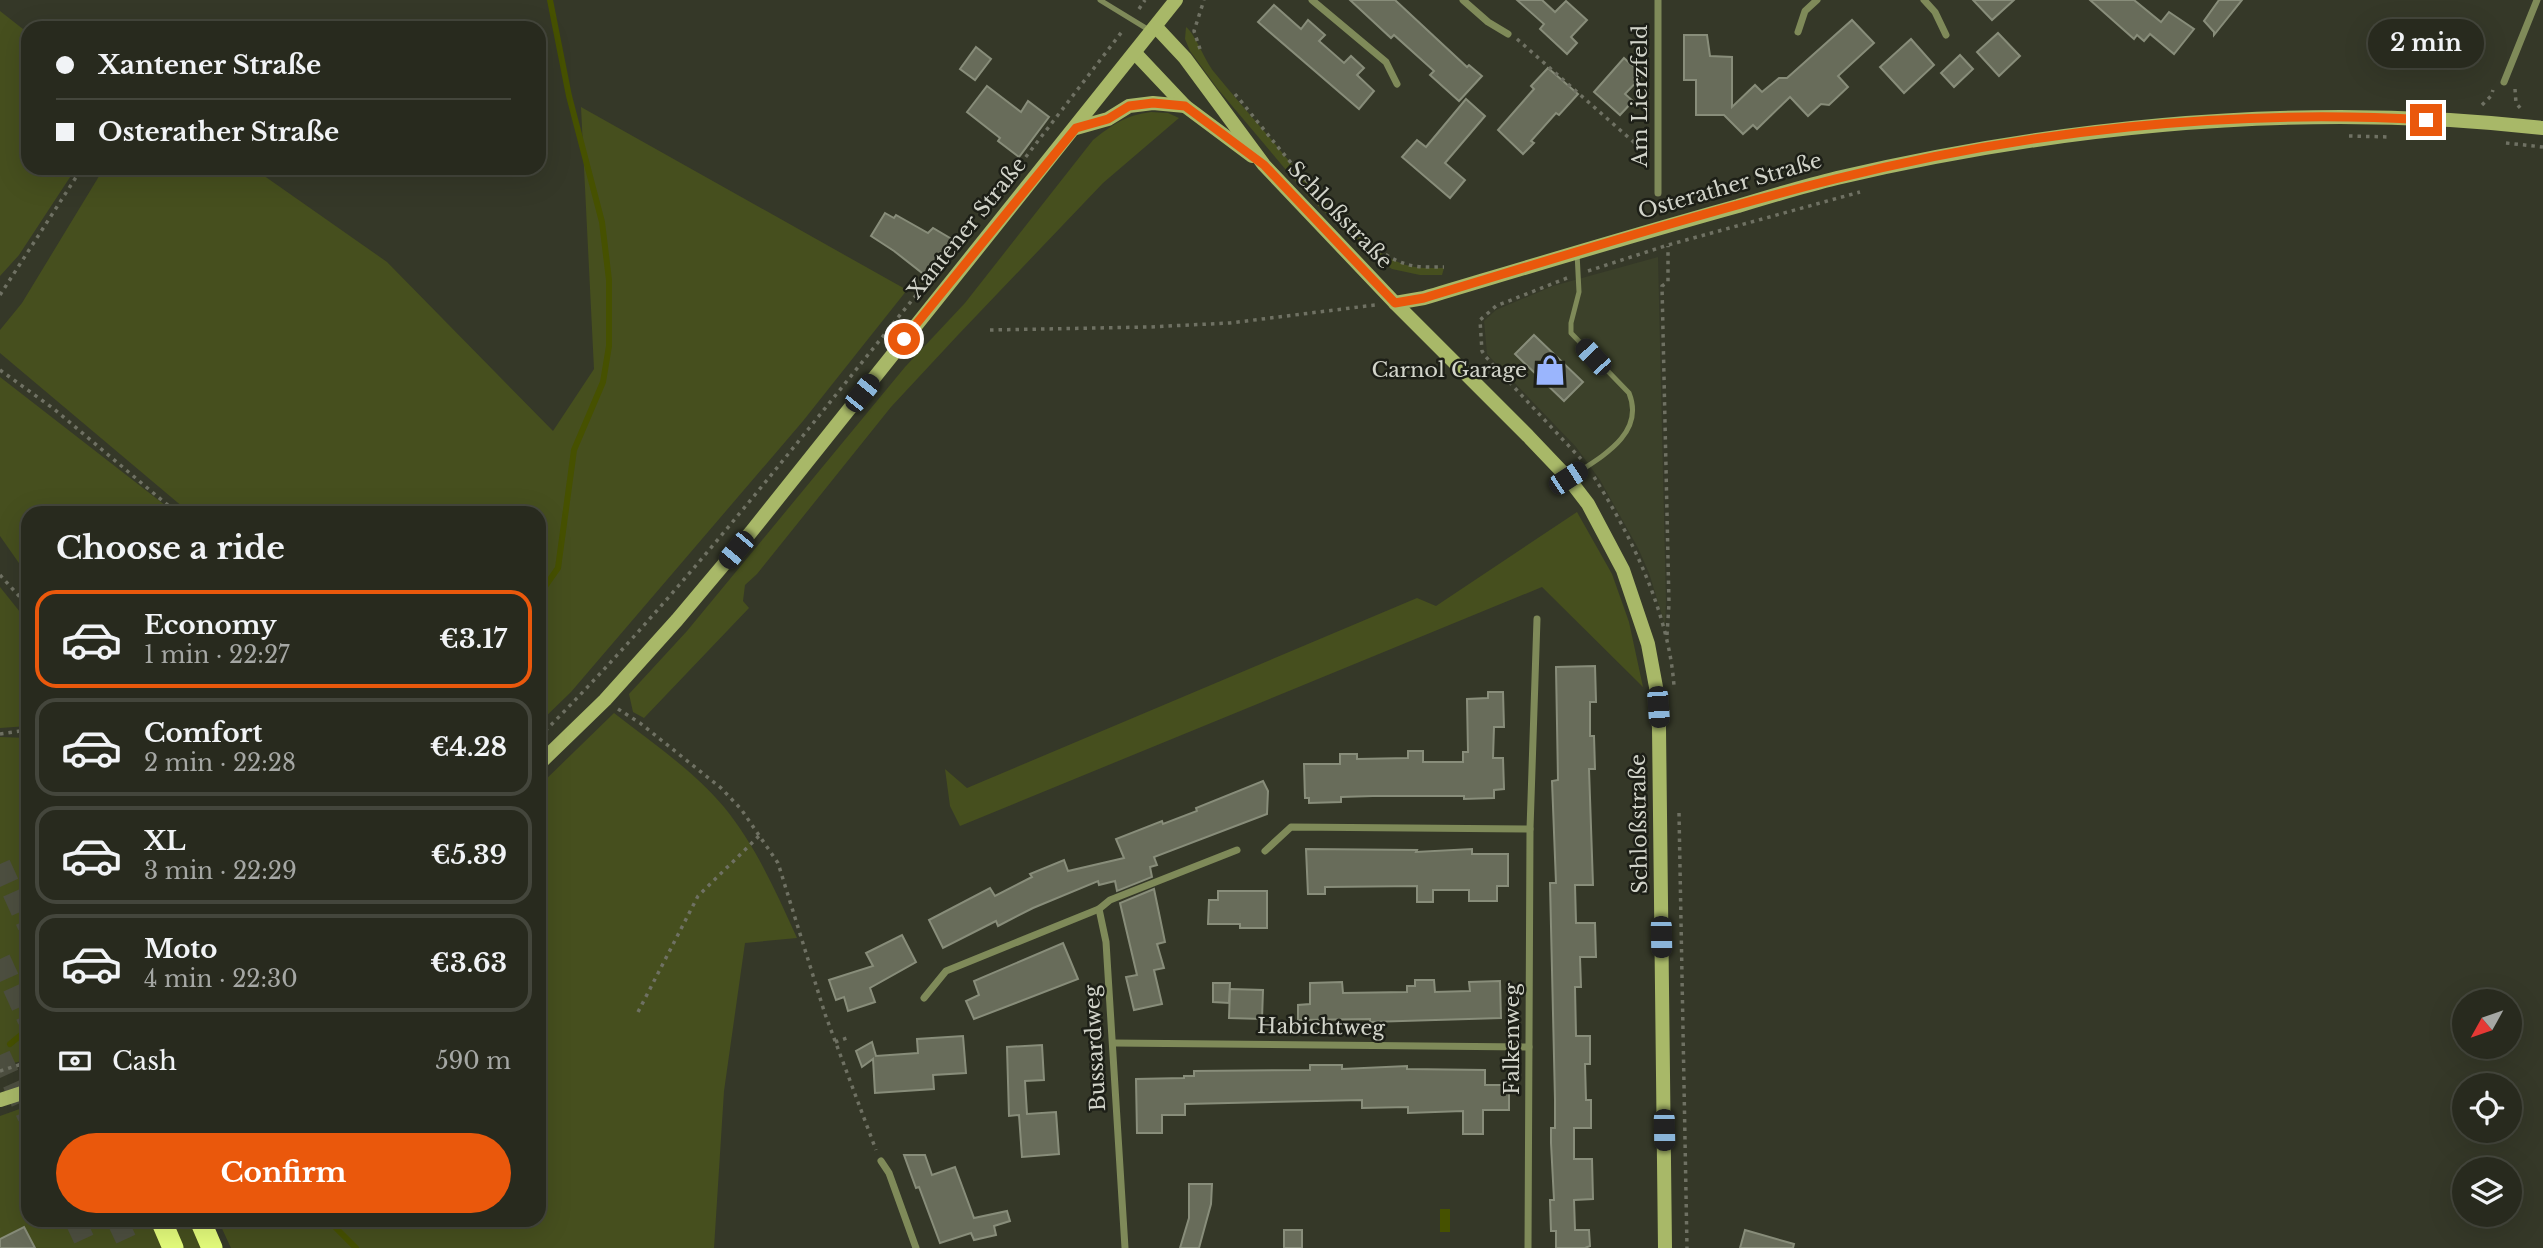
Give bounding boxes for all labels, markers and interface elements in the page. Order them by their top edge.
callout: 2 min [2368,18,2484,68]
street label: Am Lierzfeld [1627,25,1653,168]
text: 2 min [2390,29,2462,57]
text: Xantener Straße [98,49,321,81]
route end [2410,104,2442,136]
text: Osterather Straße [98,116,339,148]
street label: Osterather Straße [1635,147,1825,225]
street label: Xantener Straße [902,152,1032,304]
street label: Schloßstraße [1282,156,1398,274]
route start [888,323,920,355]
car [1571,334,1616,380]
shop icon: Carnol Garage [1533,353,1567,387]
place label: Carnol Garage [1371,357,1527,383]
car [841,370,884,416]
car [1545,458,1592,498]
car [715,527,758,573]
text: Choose a ride [56,528,285,568]
icon: car [60,608,123,671]
text: Economy [144,609,277,641]
text: €3.17 [439,623,507,655]
text: 1 min · 22:27 [144,641,290,669]
car [1647,685,1670,729]
icon: car [60,716,123,779]
text: Comfort [144,717,262,749]
text: €4.28 [430,731,507,763]
text: 2 min · 22:28 [144,749,296,777]
street label: Schloßstraße [1625,754,1653,894]
icon: car [60,824,123,887]
text: XL [144,825,186,857]
text: €5.39 [431,839,507,871]
text: 3 min · 22:29 [144,857,297,885]
car [1651,916,1672,958]
icon: car [60,932,123,995]
text: Moto [144,933,217,965]
text: €3.63 [430,947,507,979]
text: 4 min · 22:30 [144,965,298,993]
street label: Falkenweg [1499,983,1525,1095]
street label: Bussardweg [1079,984,1111,1112]
north arrow [2452,989,2522,1059]
map controls [2452,989,2522,1227]
street label: Habichtweg [1257,1013,1386,1041]
icon: cash [56,1042,94,1080]
text: Cash [112,1045,177,1077]
text: 590 m [435,1047,511,1075]
button: locate [2452,1073,2522,1143]
car [1654,1109,1675,1151]
button: Confirm [56,1133,511,1213]
button: layers [2452,1157,2522,1227]

